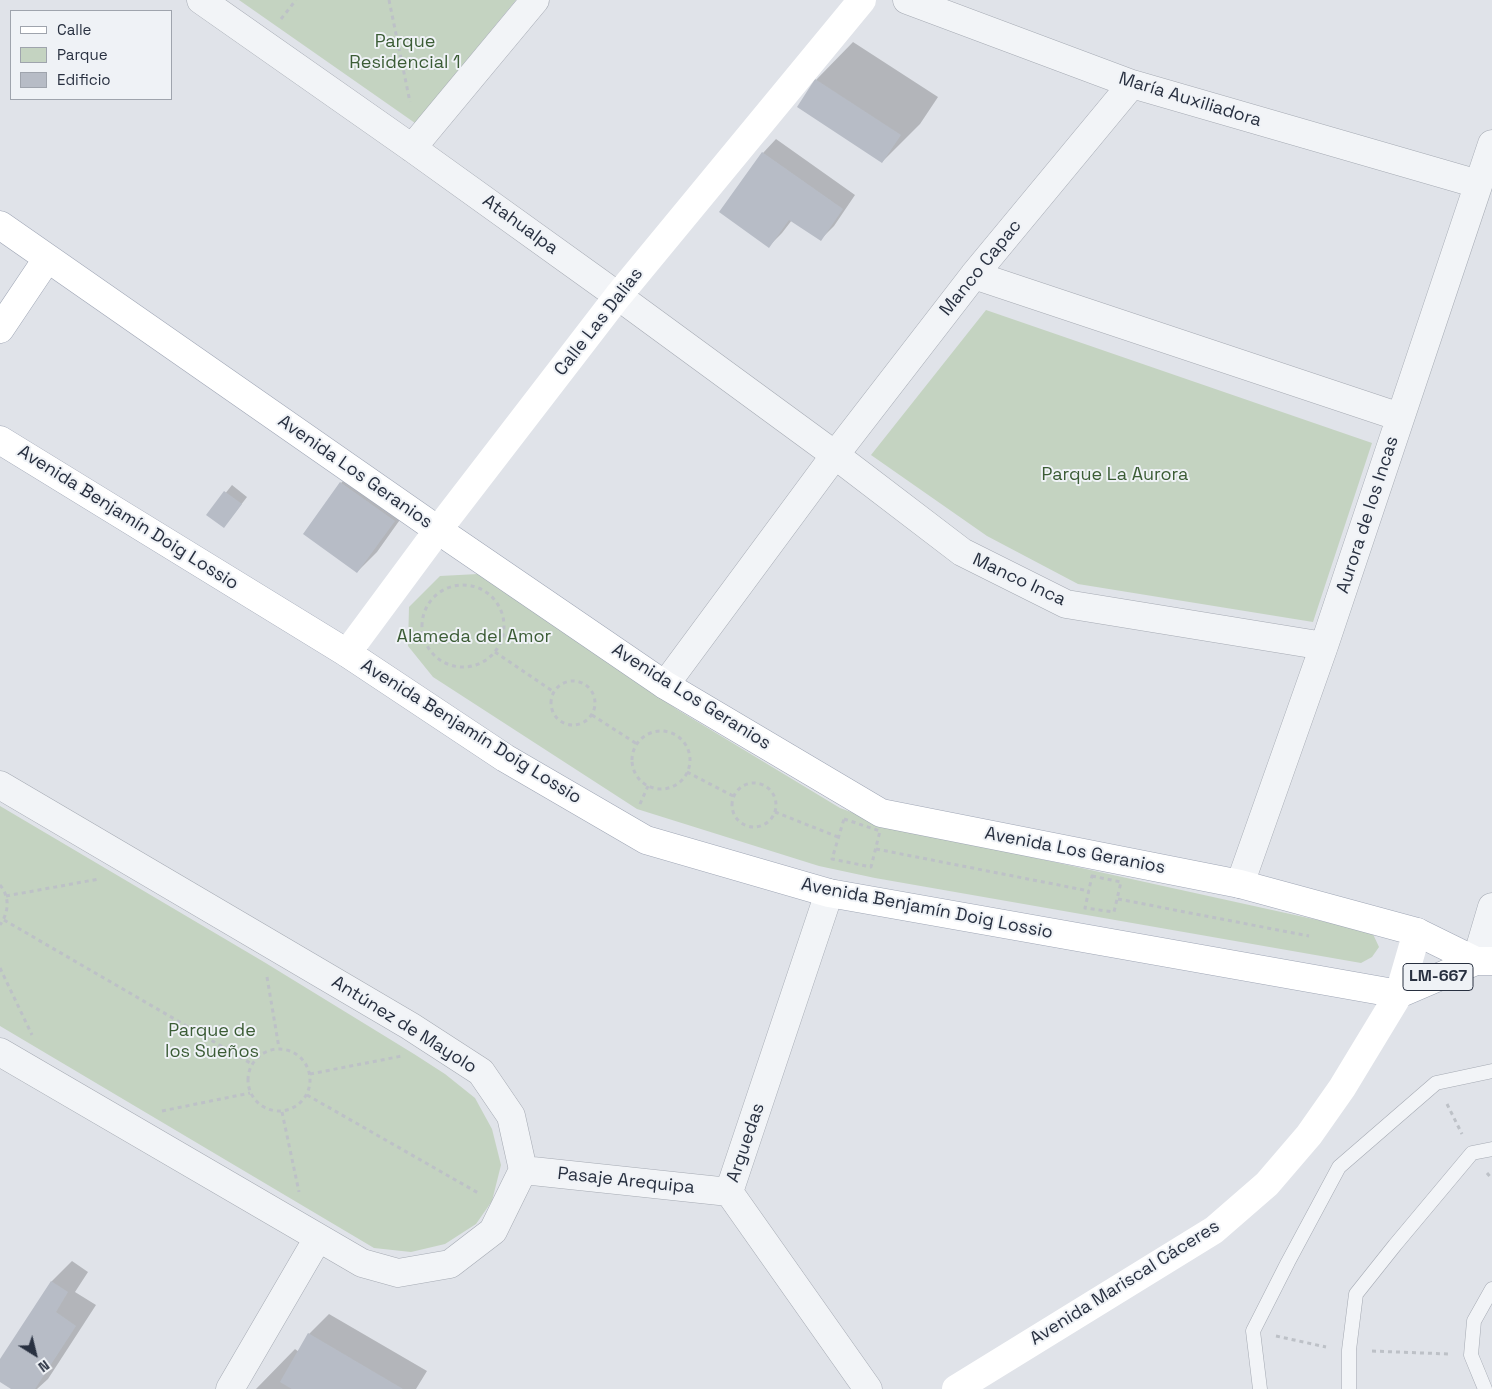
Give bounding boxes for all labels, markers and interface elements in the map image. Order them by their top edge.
legend [10,10,172,100]
text: Calle [57,20,92,39]
park label: Parque Residencial 1 [349,31,461,74]
text: Parque [57,45,108,64]
street label: María Auxiliadora [1116,68,1264,132]
text: Edificio [57,70,111,89]
street label: Atahualpa [478,190,562,260]
street label: Manco Capac [936,215,1026,321]
street label: Calle Las Dalias [550,264,648,380]
street label: Avenida Los Geranios [274,411,436,533]
street label: Aurora de los Incas [1332,434,1404,596]
street label: Avenida Benjamín Doig Lossio [14,441,242,595]
park label: Parque La Aurora [1042,464,1188,486]
street label: Manco Inca [969,549,1069,611]
park label: Alameda del Amor [397,626,551,648]
street label: Avenida Los Geranios [607,639,775,755]
street label: Avenida Benjamín Doig Lossio [357,655,585,809]
street label: Avenida Los Geranios [983,823,1167,879]
street label: Avenida Benjamín Doig Lossio [799,874,1055,944]
road number: LM-667 [1403,964,1473,990]
street label: Antúnez de Mayolo [327,972,481,1078]
park label: Parque de los Sueños [165,1020,259,1062]
street label: Arguedas [722,1101,770,1185]
street label: Pasaje Arequipa [556,1163,696,1199]
street label: Avenida Mariscal Cáceres [1026,1216,1224,1350]
north arrow [10,1329,60,1379]
text: N [35,1356,53,1376]

